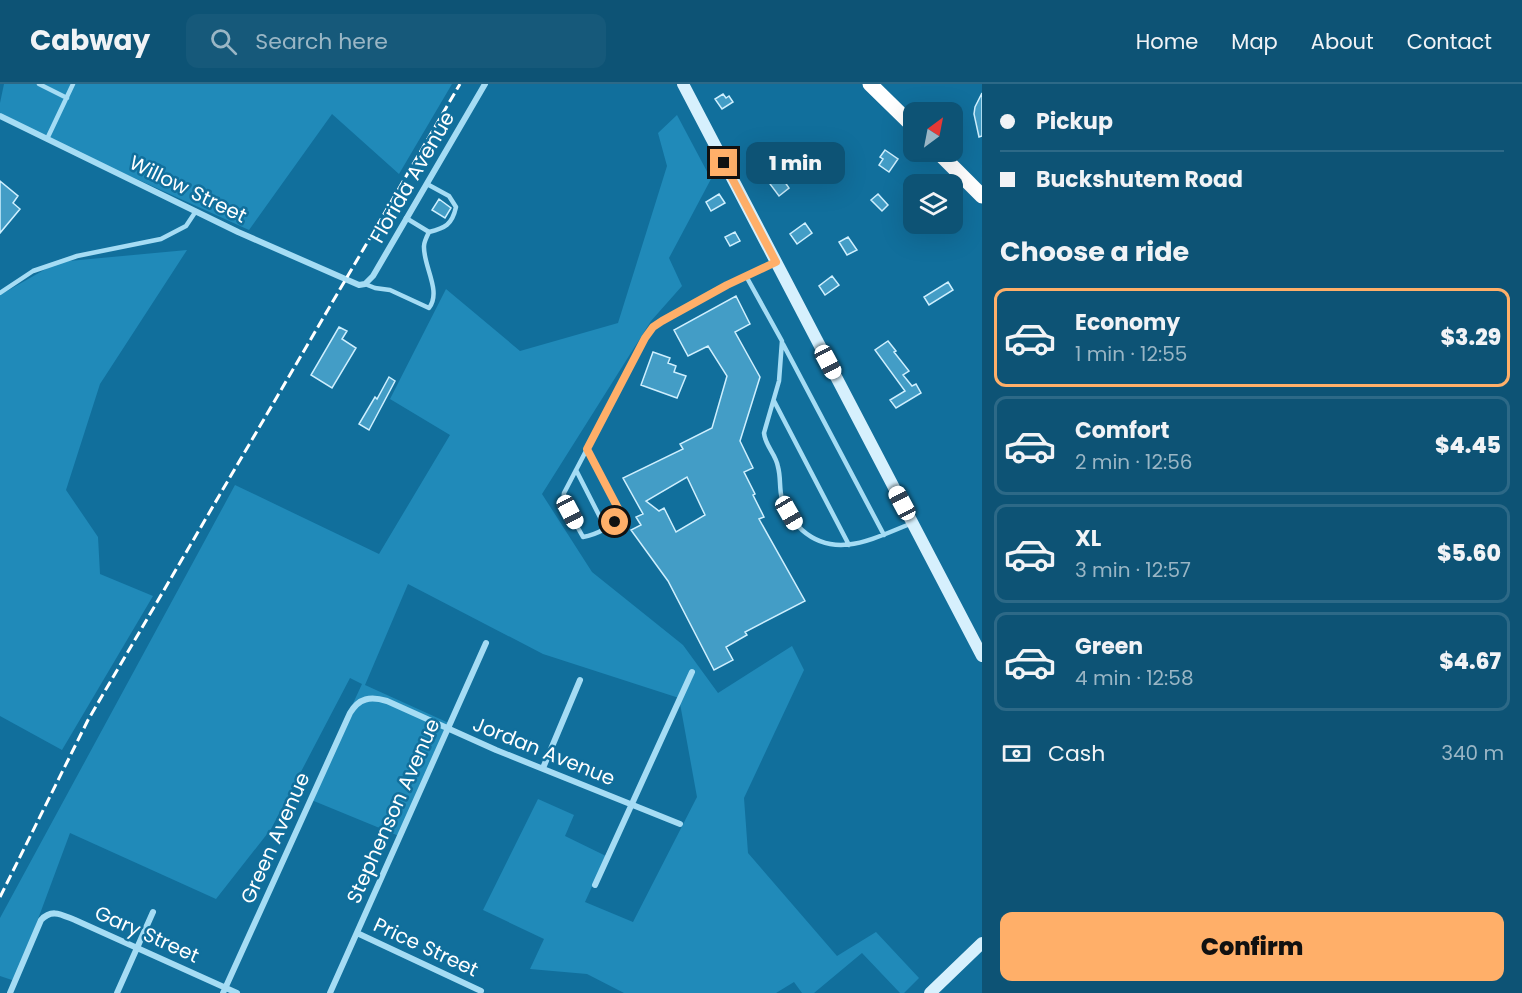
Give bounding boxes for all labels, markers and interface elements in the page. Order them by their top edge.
search box [186,14,606,68]
text: Cabway [30,21,150,60]
icon: search [207,25,240,58]
text: Search here [255,26,388,57]
text: Home [1136,27,1198,56]
text: Map [1231,27,1278,56]
text: About [1311,27,1374,56]
text: Contact [1407,27,1492,56]
north arrow [903,102,963,162]
map controls [903,102,963,234]
street label: Florida Avenue [363,106,461,248]
text: Pickup [1036,106,1113,137]
callout: 1 min [745,142,844,184]
street label: Willow Street [125,148,251,230]
route end [710,149,737,176]
text: 1 min [769,149,822,177]
text: Buckshutem Road [1036,164,1243,195]
button: layers [903,174,963,234]
text: Choose a ride [1000,233,1189,270]
text: Economy [1075,307,1180,338]
icon: car [1003,311,1057,365]
text: $3.29 [1441,322,1501,353]
text: 1 min · 12:55 [1075,340,1187,368]
car [812,342,844,382]
text: Comfort [1075,415,1169,446]
icon: car [1003,419,1057,473]
text: $4.45 [1435,430,1501,461]
text: 2 min · 12:56 [1075,448,1193,476]
car [886,483,918,523]
car [554,492,586,532]
car [772,493,806,533]
route start [601,508,628,535]
text: XL [1075,523,1101,554]
icon: car [1003,527,1057,581]
text: $5.60 [1437,538,1501,569]
text: 3 min · 12:57 [1075,556,1191,584]
text: Green [1075,631,1143,662]
icon: car [1003,635,1057,689]
text: $4.67 [1439,646,1501,677]
text: 4 min · 12:58 [1075,664,1194,692]
street label: Jordan Avenue [469,710,619,792]
street label: Stephenson Avenue [340,714,446,908]
icon: cash [1000,737,1033,770]
text: Cash [1048,738,1105,769]
text: 340 m [1441,739,1504,767]
street label: Green Avenue [234,768,316,908]
street label: Gary Street [90,898,204,970]
street label: Price Street [369,911,483,983]
button: Confirm [1000,912,1504,981]

